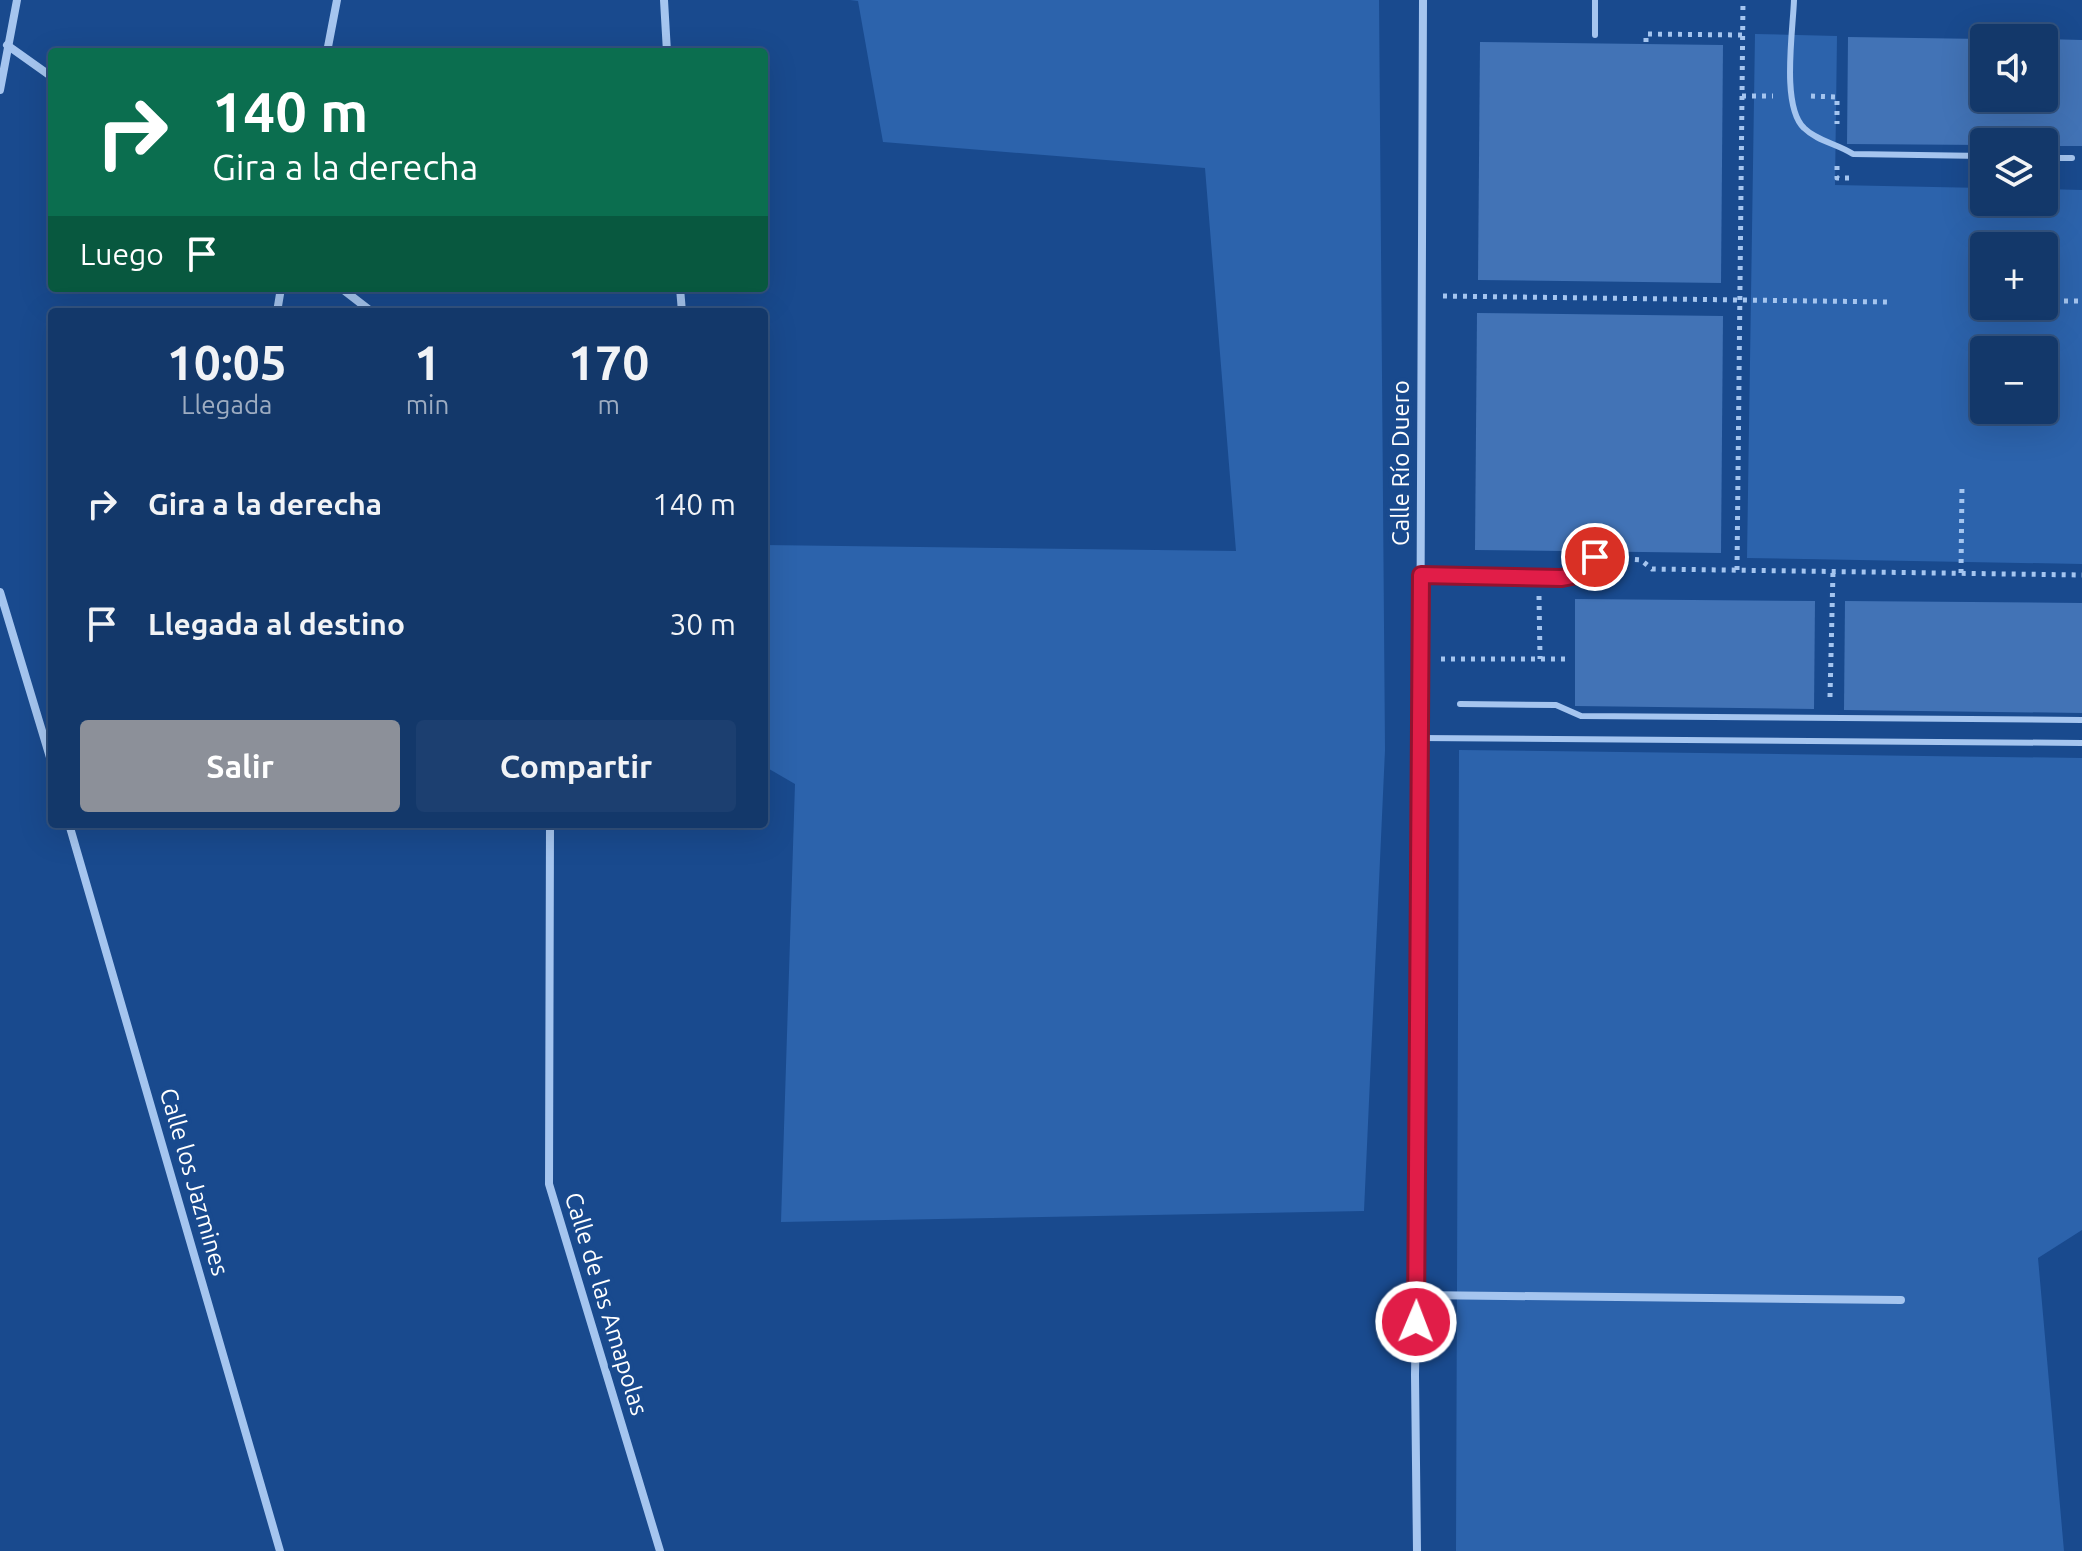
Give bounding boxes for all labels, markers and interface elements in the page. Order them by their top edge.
map controls [1970,24,2058,424]
button: sound [1970,24,2058,112]
icon: right [80,80,184,184]
text: 140 m [212,80,368,143]
button: layers [1970,128,2058,216]
text: Gira a la derecha [212,146,478,187]
icon: arrive [180,232,224,276]
button: + [1970,232,2058,320]
text: Luego [80,237,164,271]
text: 10:05 [167,335,287,389]
text: 1 [414,335,441,389]
text: 170 [568,335,649,389]
button: − [1970,336,2058,424]
street label: Calle Río Duero [1387,380,1414,546]
text: Llegada [181,390,272,419]
text: min [406,390,449,419]
text: m [597,390,620,419]
icon: right [80,482,124,526]
text: Gira a la derecha [148,487,382,521]
text: 140 m [652,487,736,521]
pin [1561,523,1629,591]
icon: arrive [1573,535,1617,579]
icon: arrive [80,602,124,646]
text: Llegada al destino [148,607,405,641]
text: 30 m [669,607,736,641]
button: Salir [80,720,400,812]
button: Compartir [416,720,736,812]
street label: Calle los Jazmines [155,1085,234,1279]
street label: Calle de las Amapolas [560,1189,653,1419]
position arrow [1374,1280,1458,1364]

